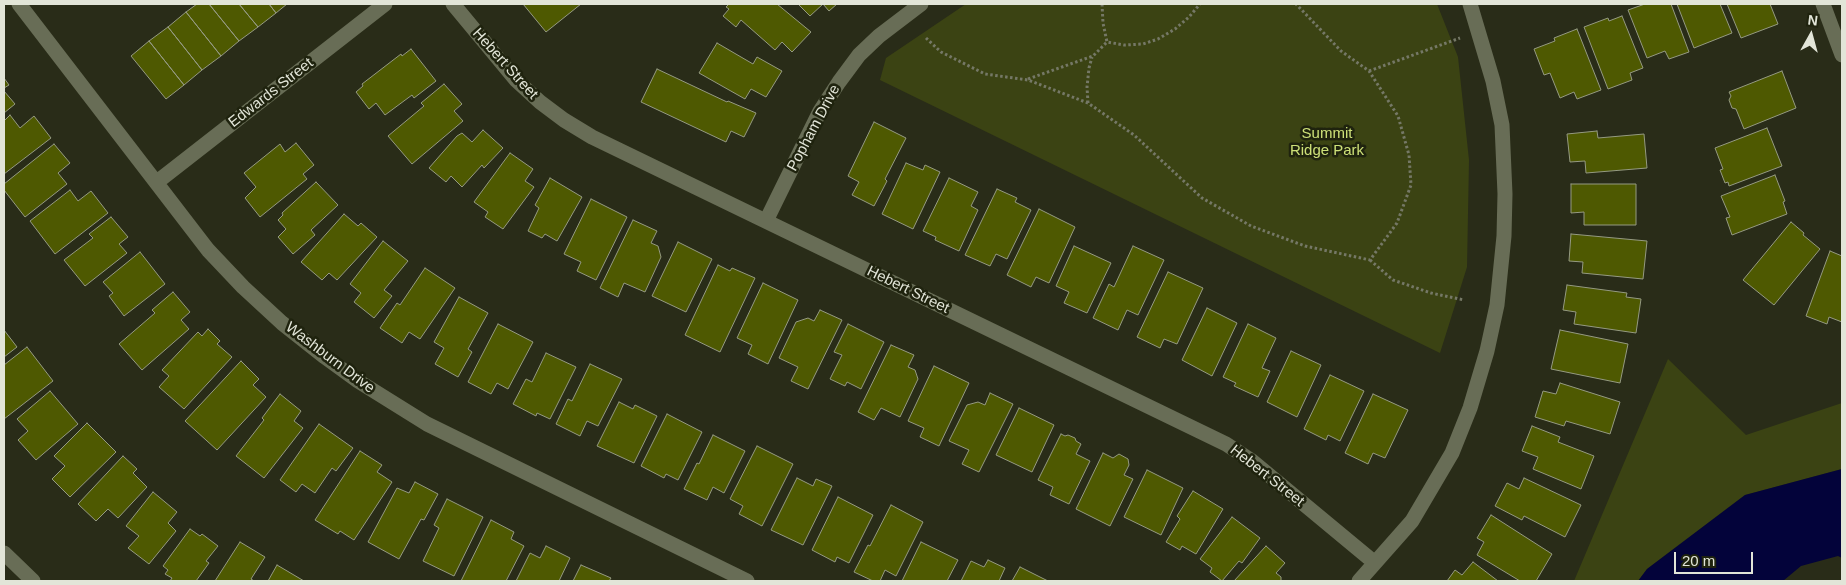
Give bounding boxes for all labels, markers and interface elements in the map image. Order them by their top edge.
north arrow [1786,10,1836,60]
text: N [1807,12,1819,29]
street label: Hebert Street [468,25,542,103]
street label: Edwards Street [225,54,317,132]
street label: Popham Drive [784,82,844,174]
park label: Summit Ridge Park [1290,125,1364,160]
street label: Hebert Street [864,262,952,318]
street label: Washburn Drive [282,319,378,397]
street label: Hebert Street [1226,441,1308,511]
scale bar [1676,542,1755,574]
text: 20 m [1682,552,1715,569]

